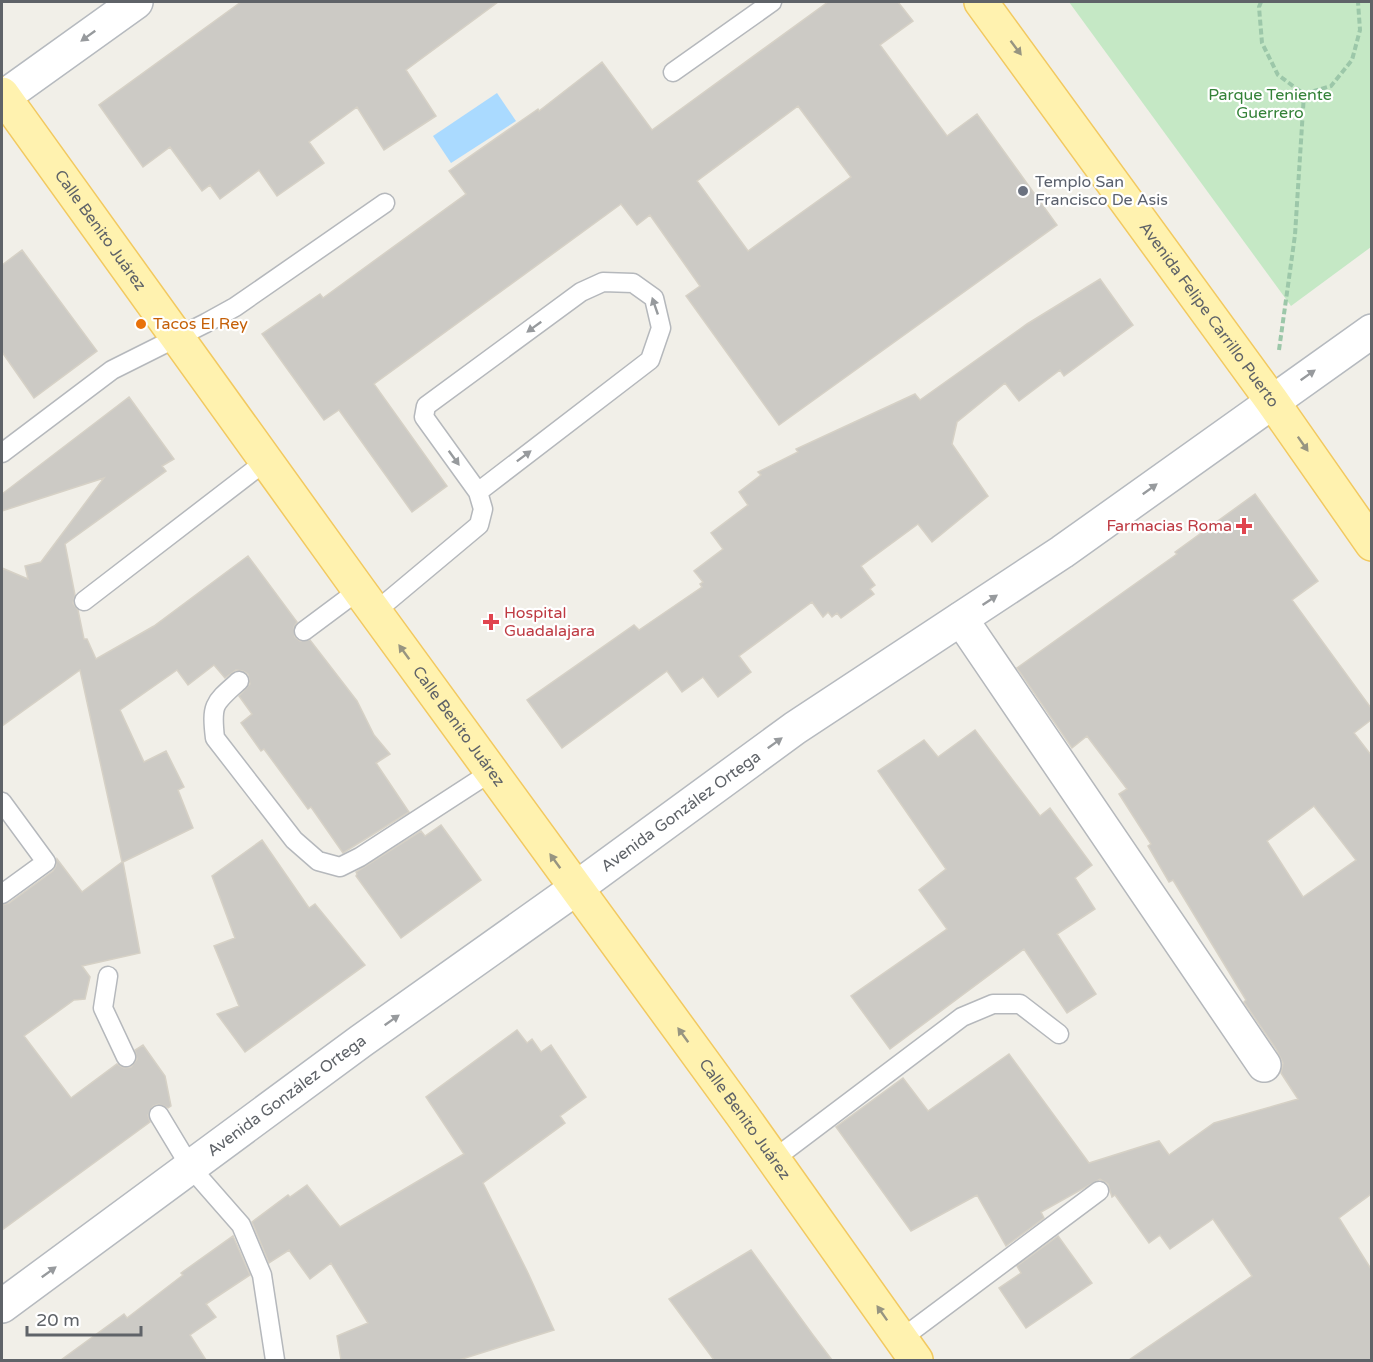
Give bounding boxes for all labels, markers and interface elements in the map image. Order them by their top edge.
one-way arrow [81,29,96,41]
one-way arrow [1009,41,1021,56]
park label: Parque Teniente Guerrero [1208,85,1332,123]
street label: Calle Benito Juárez [50,166,150,295]
place label: Templo San Francisco De Asis [1035,172,1168,210]
marker: Templo San Francisco De Asis [1016,184,1030,198]
street label: Avenida Felipe Carrillo Puerto [1135,218,1283,411]
one-way arrow [650,296,659,314]
place label: Tacos El Rey [153,314,248,334]
marker: Tacos El Rey [134,317,148,331]
one-way arrow [526,321,542,333]
one-way arrow [1300,369,1316,381]
one-way arrow [1297,436,1309,452]
one-way arrow [447,450,459,465]
one-way arrow [516,450,532,462]
one-way arrow [1141,483,1157,495]
place label: Farmacias Roma [1107,516,1232,536]
marker: Farmacias Roma [1237,519,1251,533]
one-way arrow [981,594,997,606]
place label: Hospital Guadalajara [504,603,595,641]
marker: Hospital Guadalajara [482,613,500,631]
one-way arrow [398,644,410,660]
street label: Calle Benito Juárez [408,662,509,791]
one-way arrow [767,737,783,749]
street label: Avenida González Ortega [597,746,765,876]
one-way arrow [549,853,561,869]
one-way arrow [384,1014,399,1026]
one-way arrow [677,1027,689,1043]
street label: Avenida González Ortega [203,1030,370,1161]
street label: Calle Benito Juárez [694,1055,795,1184]
one-way arrow [40,1266,56,1278]
scale bar [27,1299,141,1337]
one-way arrow [876,1305,888,1321]
text: 20 m [36,1309,80,1331]

